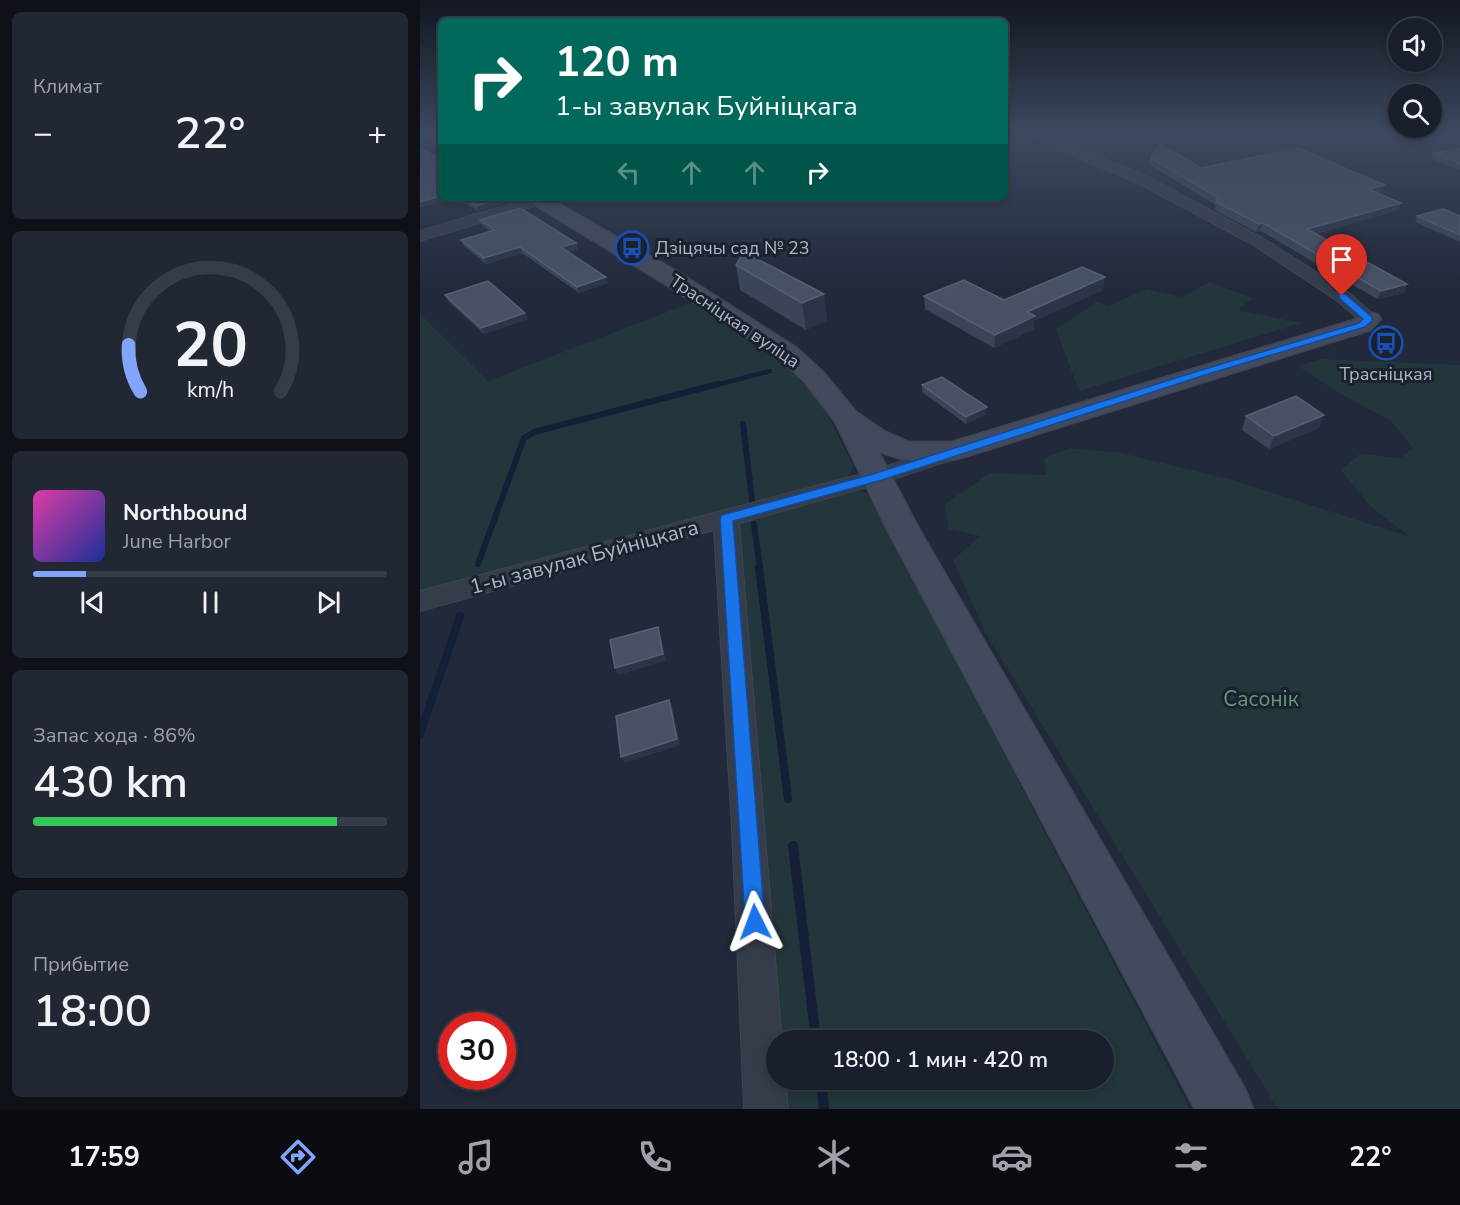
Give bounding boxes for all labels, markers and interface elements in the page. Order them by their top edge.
map controls [1388,18,1442,138]
button: sound [1388,18,1442,72]
text: 120 m [555,34,679,91]
icon: right [456,42,534,120]
text: Климат [33,73,102,100]
button: search [1388,84,1442,138]
text: 1-ы завулак Буйніцкага [555,88,858,125]
text: 22° [175,103,245,164]
text: − [33,111,53,156]
text: + [367,111,387,156]
icon: left [612,156,645,189]
icon: ahead [675,156,708,189]
icon: ahead [738,156,771,189]
icon: right [801,156,834,189]
bus stop icon: Дзіцячы сад № 23 [614,230,650,266]
pin [1316,234,1367,296]
place label: Дзіцячы сад № 23 [655,236,810,260]
icon: arrive [1325,243,1358,276]
street label: Трасніцкая вуліца [666,269,804,373]
text: 20 [173,303,247,388]
bus stop icon: Трасніцкая [1368,325,1404,361]
place label: Трасніцкая [1340,362,1432,386]
text: km/h [186,376,234,406]
text: Northbound [123,498,247,528]
street label: 1-ы завулак Буйніцкага [467,513,701,601]
text: June Harbor [123,528,231,555]
icon: previous [76,586,109,619]
icon: pause [194,586,227,619]
icon: next [312,586,345,619]
park label: Сасонік [1223,685,1300,713]
text: Запас хода · 86% [33,722,196,749]
text: 430 km [33,752,188,813]
position arrow [723,890,787,954]
text: Прибытие [33,951,129,978]
text: 18:00 [33,981,152,1042]
speed limit sign: 30 [438,1012,516,1090]
text: 18:00 · 1 мин · 420 m [832,1045,1048,1075]
icon: directions [277,1136,319,1178]
icon: music [455,1136,497,1178]
icon: phone [634,1136,676,1178]
icon: climate [813,1136,855,1178]
icon: car [991,1136,1033,1178]
icon: filters [1170,1136,1212,1178]
text: 17:59 [68,1139,140,1176]
text: 22° [1349,1139,1392,1176]

